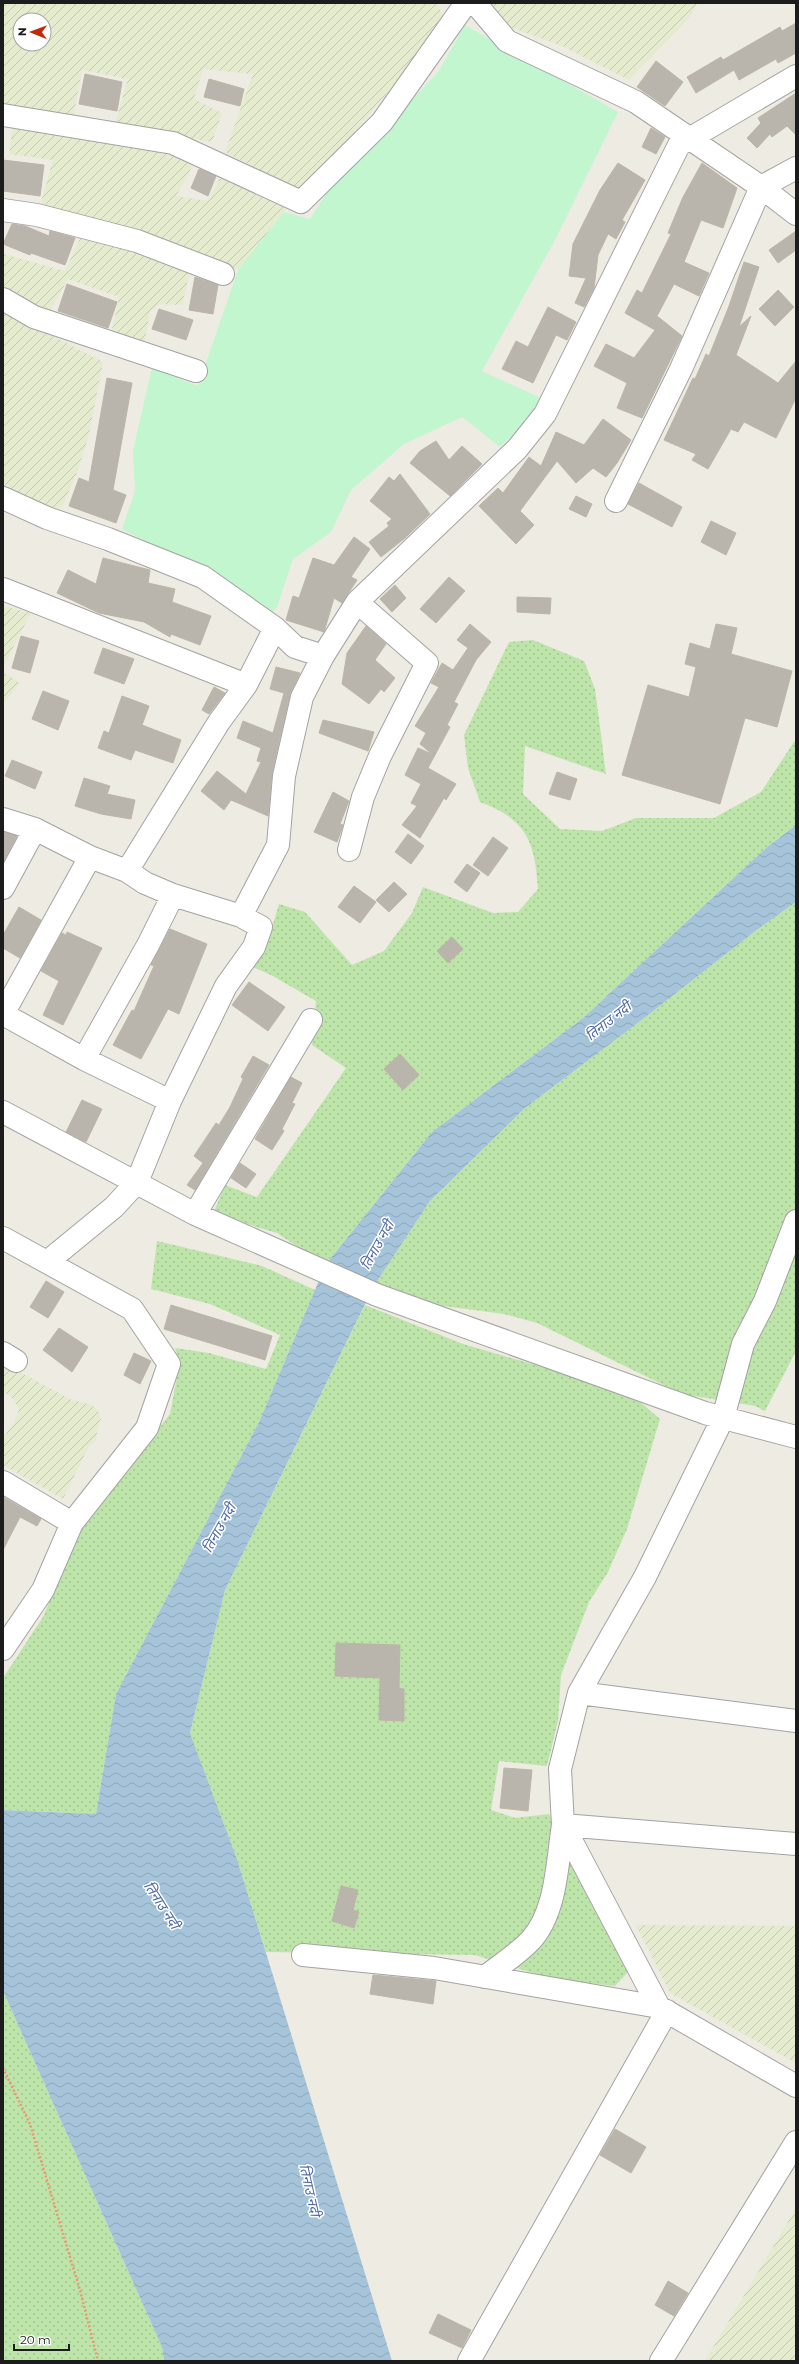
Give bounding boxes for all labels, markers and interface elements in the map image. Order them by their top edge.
north arrow [12,12,52,52]
text: N [15,27,29,36]
water label: तिनाउ नदी [582,995,637,1044]
water label: तिनाउ नदी [356,1214,399,1273]
water label: तिनाउ नदी [198,1497,241,1556]
water label: तिनाउ नदी [140,1878,186,1935]
water label: तिनाउ नदी [295,2162,326,2221]
scale bar [14,2326,69,2352]
text: 20 m [20,2332,51,2347]

